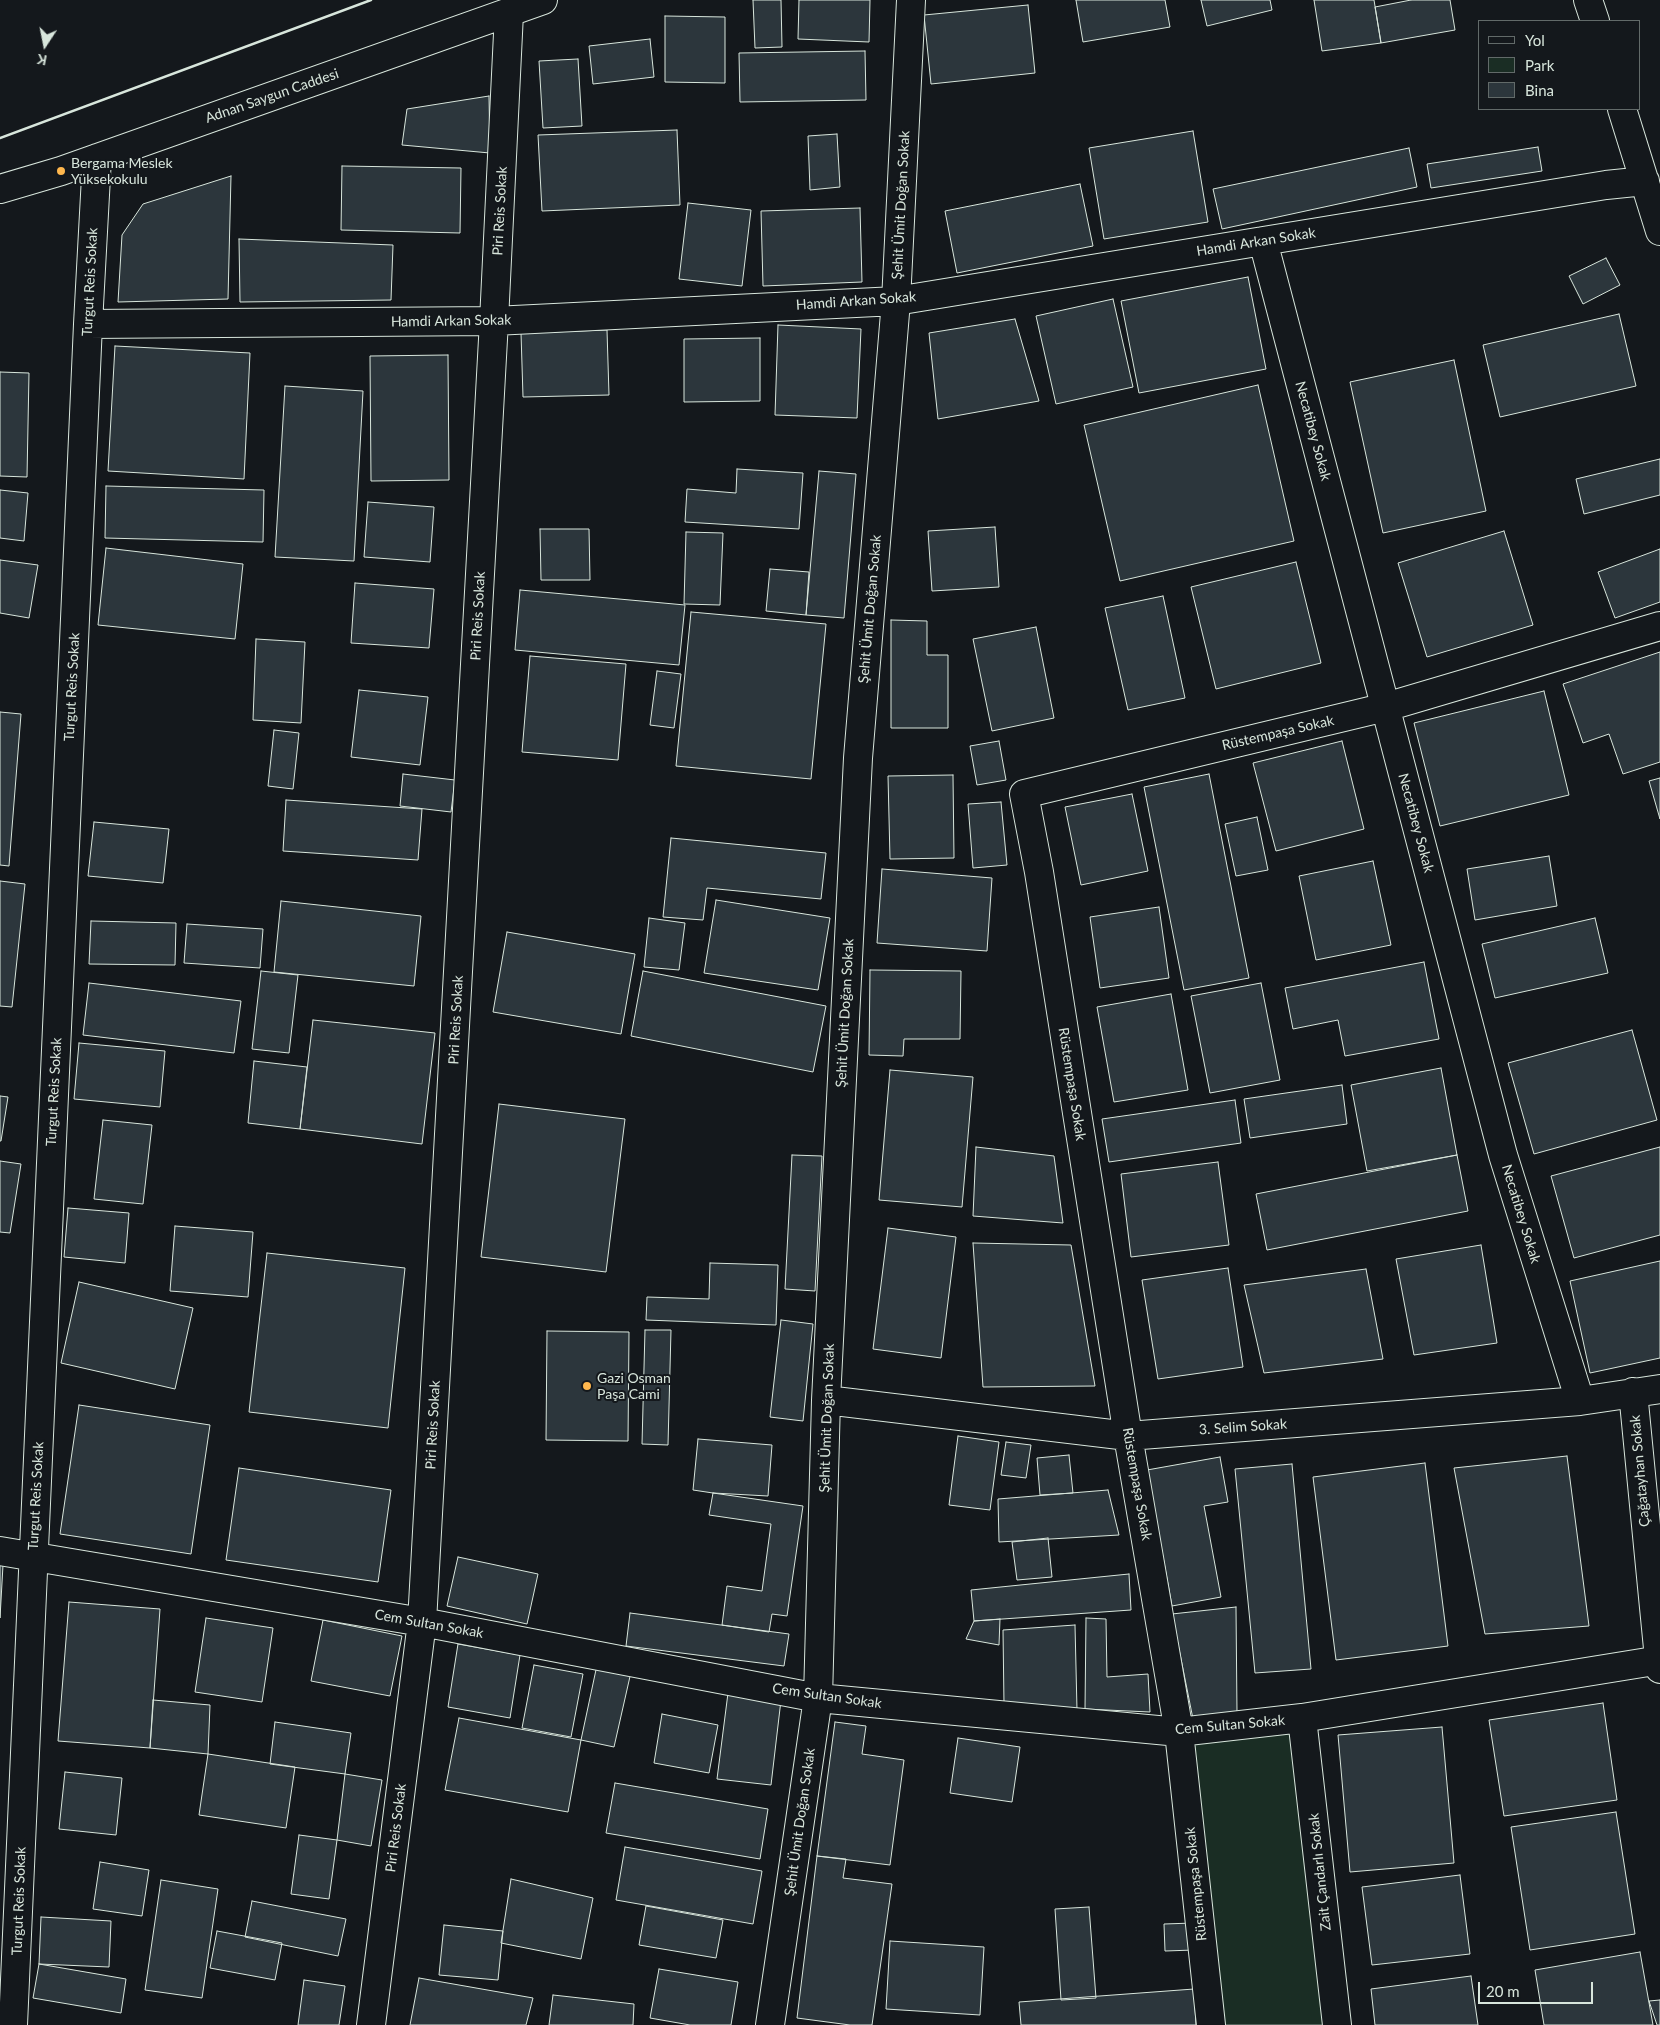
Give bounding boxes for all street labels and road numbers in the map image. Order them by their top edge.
street label: Adnan Saygun Caddesi [203,65,341,127]
street label: Şehit Ümit Doğan Sokak [889,130,913,280]
street label: Piri Reis Sokak [489,166,511,256]
street label: Hamdi Arkan Sokak [1195,224,1317,260]
street label: Turgut Reis Sokak [79,227,101,337]
street label: Hamdi Arkan Sokak [795,288,917,314]
street label: Hamdi Arkan Sokak [391,312,511,330]
street label: Necatibey Sokak [1292,379,1334,483]
street label: Şehit Ümit Doğan Sokak [855,534,885,684]
street label: Piri Reis Sokak [467,571,489,661]
street label: Turgut Reis Sokak [61,632,83,742]
street label: Rüstempaşa Sokak [1220,712,1336,754]
street label: Necatibey Sokak [1395,771,1437,875]
street label: Şehit Ümit Doğan Sokak [833,938,857,1088]
street label: Piri Reis Sokak [445,975,467,1065]
street label: Rüstempaşa Sokak [1055,1026,1089,1142]
street label: Turgut Reis Sokak [43,1037,65,1147]
street label: Necatibey Sokak [1498,1163,1544,1265]
street label: Şehit Ümit Doğan Sokak [816,1343,838,1493]
street label: Piri Reis Sokak [422,1380,444,1470]
street label: Çağatayhan Sokak [1627,1414,1653,1528]
street label: 3. Selim Sokak [1198,1416,1288,1438]
street label: Rüstempaşa Sokak [1119,1426,1155,1542]
street label: Turgut Reis Sokak [25,1441,47,1551]
street label: Cem Sultan Sokak [373,1606,485,1642]
street label: Cem Sultan Sokak [771,1680,883,1712]
street label: Cem Sultan Sokak [1174,1712,1286,1738]
street label: Şehit Ümit Doğan Sokak [781,1747,819,1897]
street label: Piri Reis Sokak [382,1783,410,1873]
street label: Zait Çandarlı Sokak [1305,1812,1335,1932]
street label: Rüstempaşa Sokak [1182,1826,1210,1942]
street label: Turgut Reis Sokak [9,1846,29,1956]

